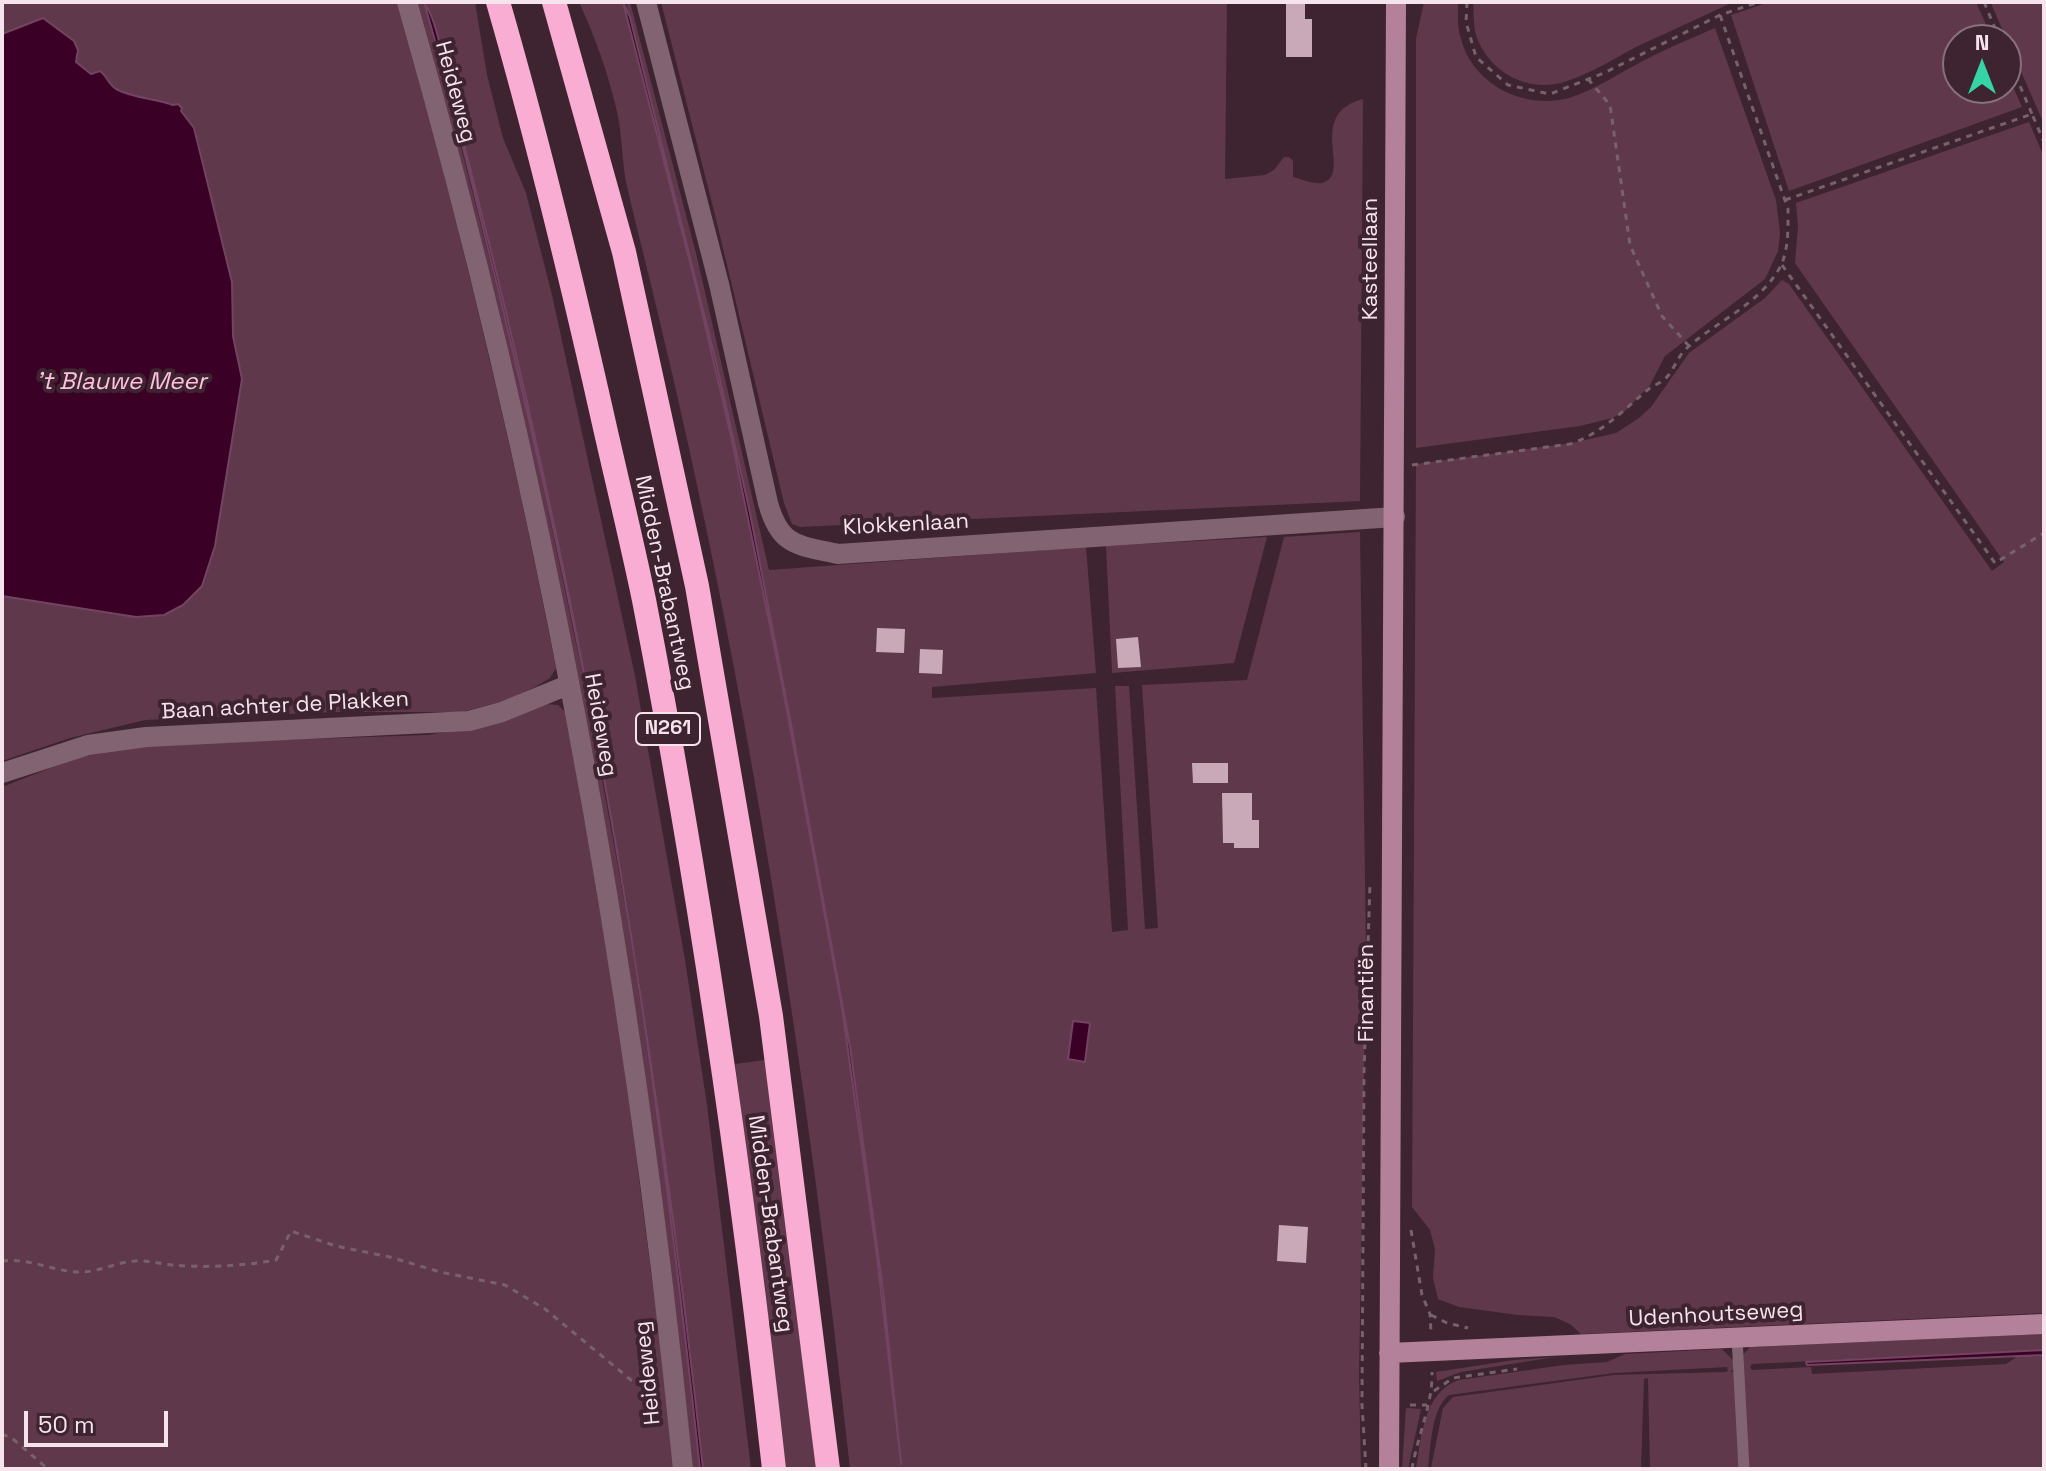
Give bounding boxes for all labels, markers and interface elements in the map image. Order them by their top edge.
north arrow [1942,24,2022,104]
text: N [1975,28,1989,56]
street label: Heideweg [429,38,481,146]
street label: Kasteellaan [1358,198,1384,320]
water label: 't Blauwe Meer [36,368,206,396]
street label: Midden-Brabantweg [628,473,700,693]
street label: Klokkenlaan [842,509,970,541]
street label: Heideweg [578,671,622,779]
street label: Baan achter de Plakken [160,686,410,726]
road number: N261 [636,713,700,745]
street label: Finantiën [1354,944,1380,1042]
street label: Midden-Brabantweg [742,1114,798,1334]
street label: Udenhoutseweg [1628,1297,1804,1333]
street label: Heideweg [629,1320,667,1426]
scale bar [28,1395,172,1445]
text: 50 m [38,1409,95,1440]

